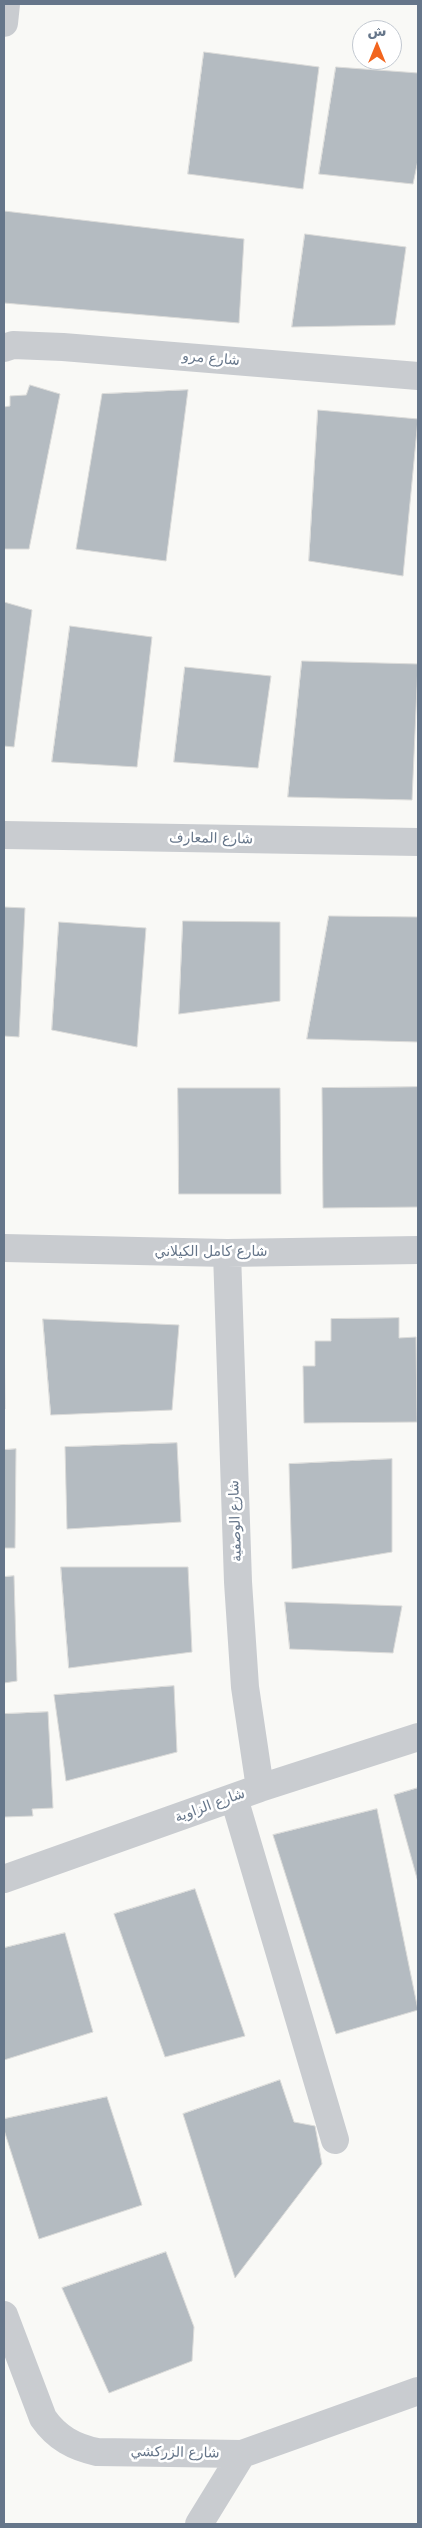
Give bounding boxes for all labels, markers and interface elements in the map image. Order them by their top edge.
north arrow [352,20,402,70]
text: ش [367,23,387,39]
street label: شارع مرو [182,348,240,370]
street label: شارع المعارف [169,830,253,848]
street label: شارع كامل الكيلاني [154,1244,268,1260]
street label: شارع الوصفية [226,1480,246,1562]
street label: شارع الزاوية [173,1786,247,1826]
street label: شارع الزركشي [130,2444,220,2462]

